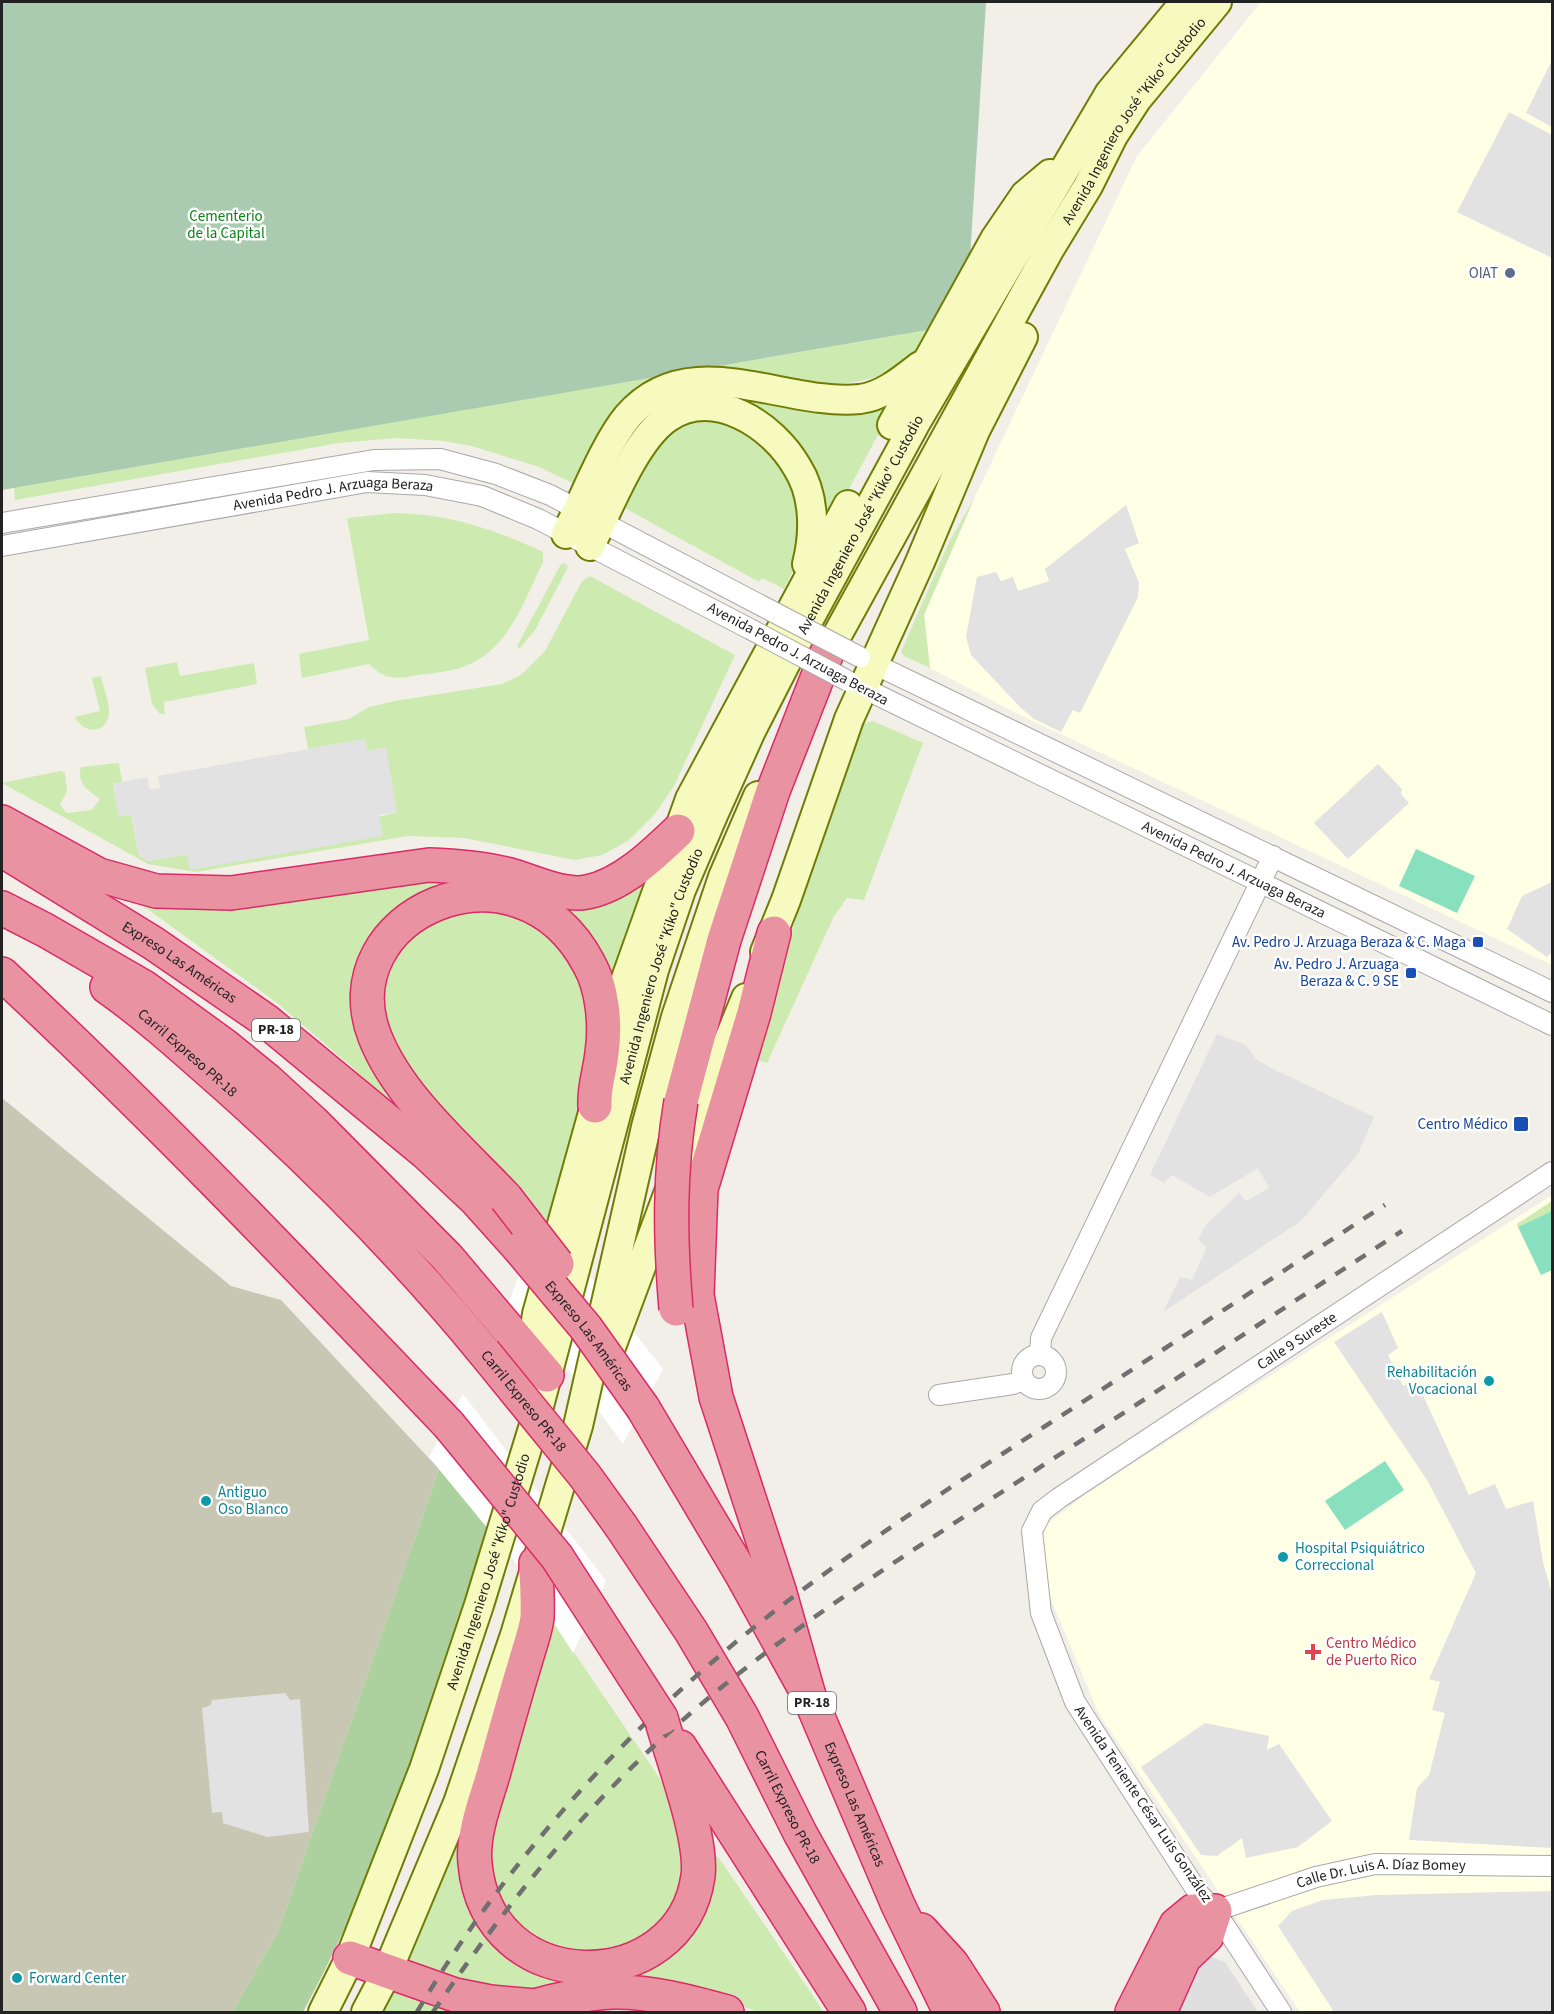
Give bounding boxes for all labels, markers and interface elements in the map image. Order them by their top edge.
street label: Avenida Ingeniero José "Kiko" Custodio [1056,13,1211,229]
park label: Cementerio de la Capital [187,206,265,244]
place label: OIAT [1469,263,1498,284]
marker: OIAT [1503,266,1517,280]
street label: Avenida Ingeniero José "Kiko" Custodio [792,411,929,638]
street label: Avenida Pedro J. Arzuaga Beraza [231,471,435,516]
street label: Avenida Pedro J. Arzuaga Beraza [704,597,892,711]
street label: Avenida Pedro J. Arzuaga Beraza [1138,815,1329,923]
street label: Avenida Ingeniero José "Kiko" Custodio [614,845,708,1086]
street label: Expreso Las Américas [118,916,241,1008]
place label: Av. Pedro J. Arzuaga Beraza & C. Maga [1232,932,1466,953]
marker: Av. Pedro J. Arzuaga Beraza & C. Maga [1471,935,1485,949]
place label: Av. Pedro J. Arzuaga Beraza & C. 9 SE [1274,954,1399,992]
marker: Av. Pedro J. Arzuaga Beraza & C. 9 SE [1404,966,1418,980]
street label: Carril Expreso PR-18 [133,1004,242,1102]
road number: PR-18 [252,1019,300,1041]
place label: Centro Médico [1418,1114,1508,1135]
marker: Centro Médico [1512,1115,1530,1133]
street label: Expreso Las Américas [540,1276,638,1395]
street label: Calle 9 Sureste [1253,1307,1341,1375]
street label: Carril Expreso PR-18 [476,1345,572,1456]
place label: Rehabilitación Vocacional [1387,1362,1477,1400]
marker: Rehabilitación Vocacional [1482,1374,1496,1388]
street label: Avenida Ingeniero José "Kiko" Custodio [441,1451,535,1692]
place label: Antiguo Oso Blanco [218,1482,288,1520]
marker: Antiguo Oso Blanco [199,1494,213,1508]
place label: Hospital Psiquiátrico Correccional [1295,1538,1425,1576]
marker: Hospital Psiquiátrico Correccional [1276,1550,1290,1564]
place label: Centro Médico de Puerto Rico [1326,1633,1417,1671]
marker: Centro Médico de Puerto Rico [1304,1643,1322,1661]
road number: PR-18 [788,1692,836,1714]
street label: Avenida Teniente César Luis González [1069,1701,1217,1907]
street label: Expreso Las Américas [819,1738,891,1870]
street label: Carril Expreso PR-18 [750,1746,826,1868]
street label: Calle Dr. Luis A. Díaz Bomey [1293,1853,1466,1893]
place label: Forward Center [29,1968,127,1989]
marker: Forward Center [10,1971,24,1985]

